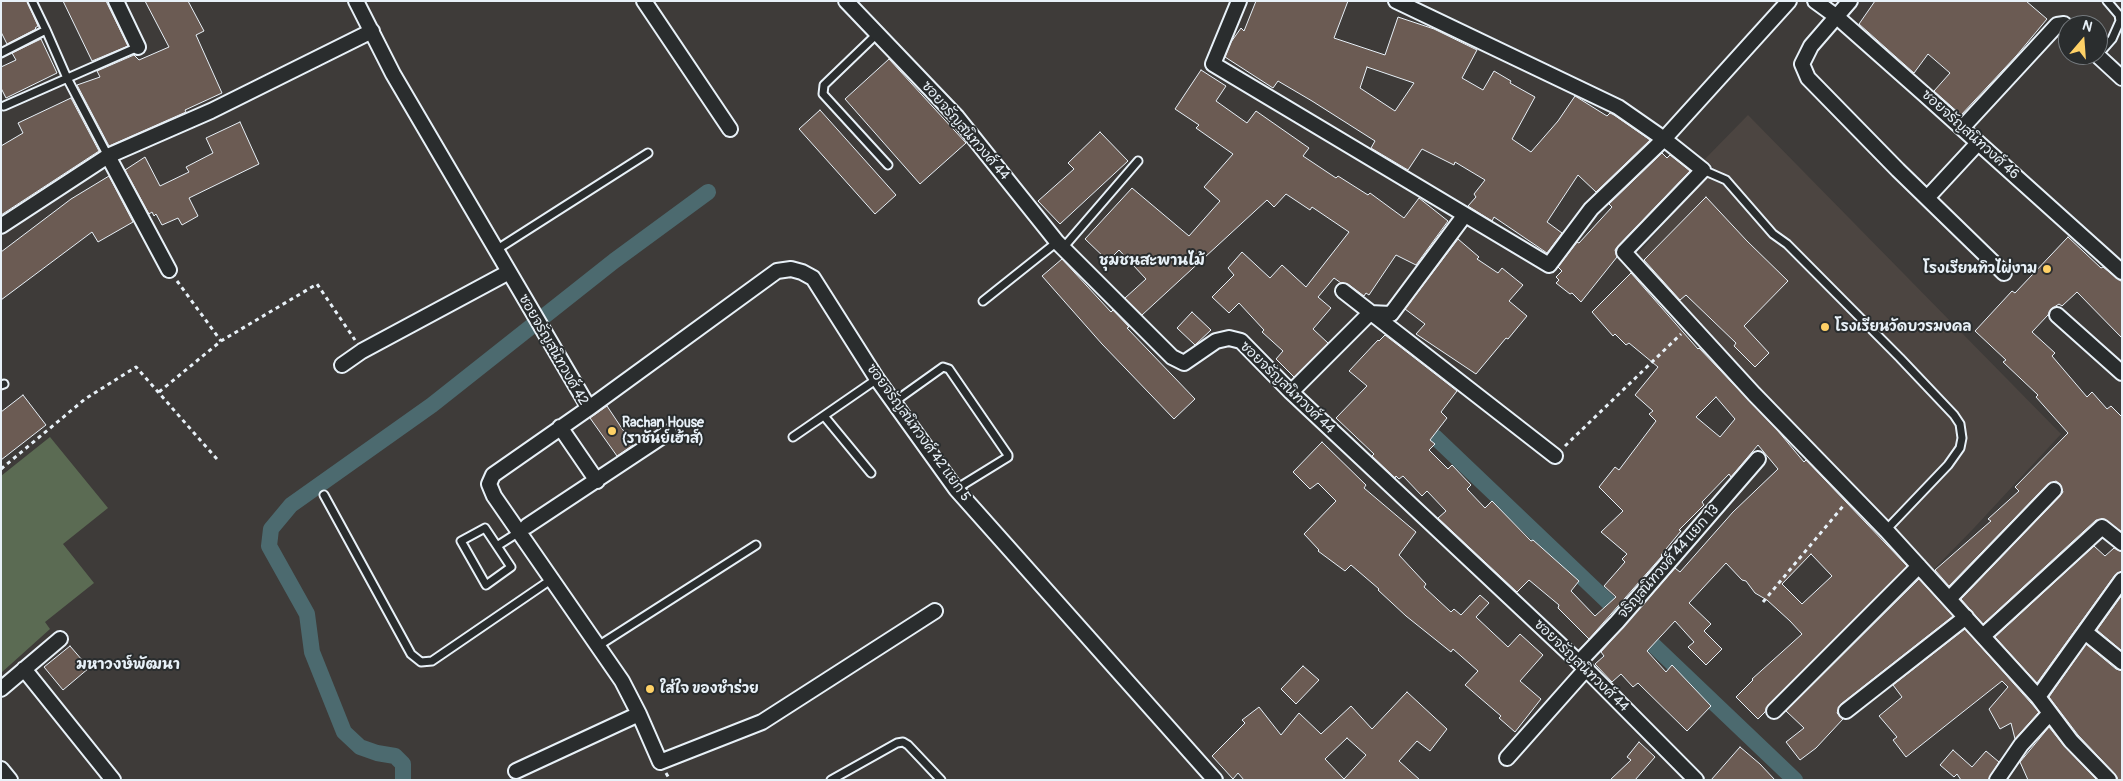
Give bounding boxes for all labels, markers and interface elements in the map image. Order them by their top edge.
north arrow [2058,15,2108,65]
text: N [2080,17,2095,36]
street label: ซอยจรัญสนิทวงศ์ 44 [917,78,1013,184]
street label: ซอยจรัญสนิทวงศ์ 46 [1918,87,2022,183]
district label: ชุมชนสะพานไม้ [1099,252,1205,270]
place label: โรงเรียนทิวไผ่งาม [1923,261,2037,277]
marker: โรงเรียนทิวไผ่งาม [2041,263,2053,275]
street label: ซอยจรัญสนิทวงศ์ 42 [514,292,592,408]
place label: โรงเรียนวัดบวรมงคล [1835,319,1971,335]
marker: โรงเรียนวัดบวรมงคล [1819,321,1831,333]
street label: ซอยจรัญสนิทวงศ์ 44 [1236,338,1338,438]
street label: ซอยจรัญสนิทวงศ์ 42 แยก 5 [862,361,974,505]
place label: Rachan House (ราชันย์เฮ้าส์) [622,415,704,448]
marker: Rachan House (ราชันย์เฮ้าส์) [606,425,618,437]
street label: จริญสนิทวงศ์ 44 แยก 13 [1615,501,1723,623]
street label: ซอยจรัญสนิทวงศ์ 44 [1530,616,1632,716]
district label: มหาวงษ์พัฒนา [76,656,180,674]
place label: ใส่ใจ ของชำร่วย [660,681,759,697]
marker: ใส่ใจ ของชำร่วย [644,683,656,695]

